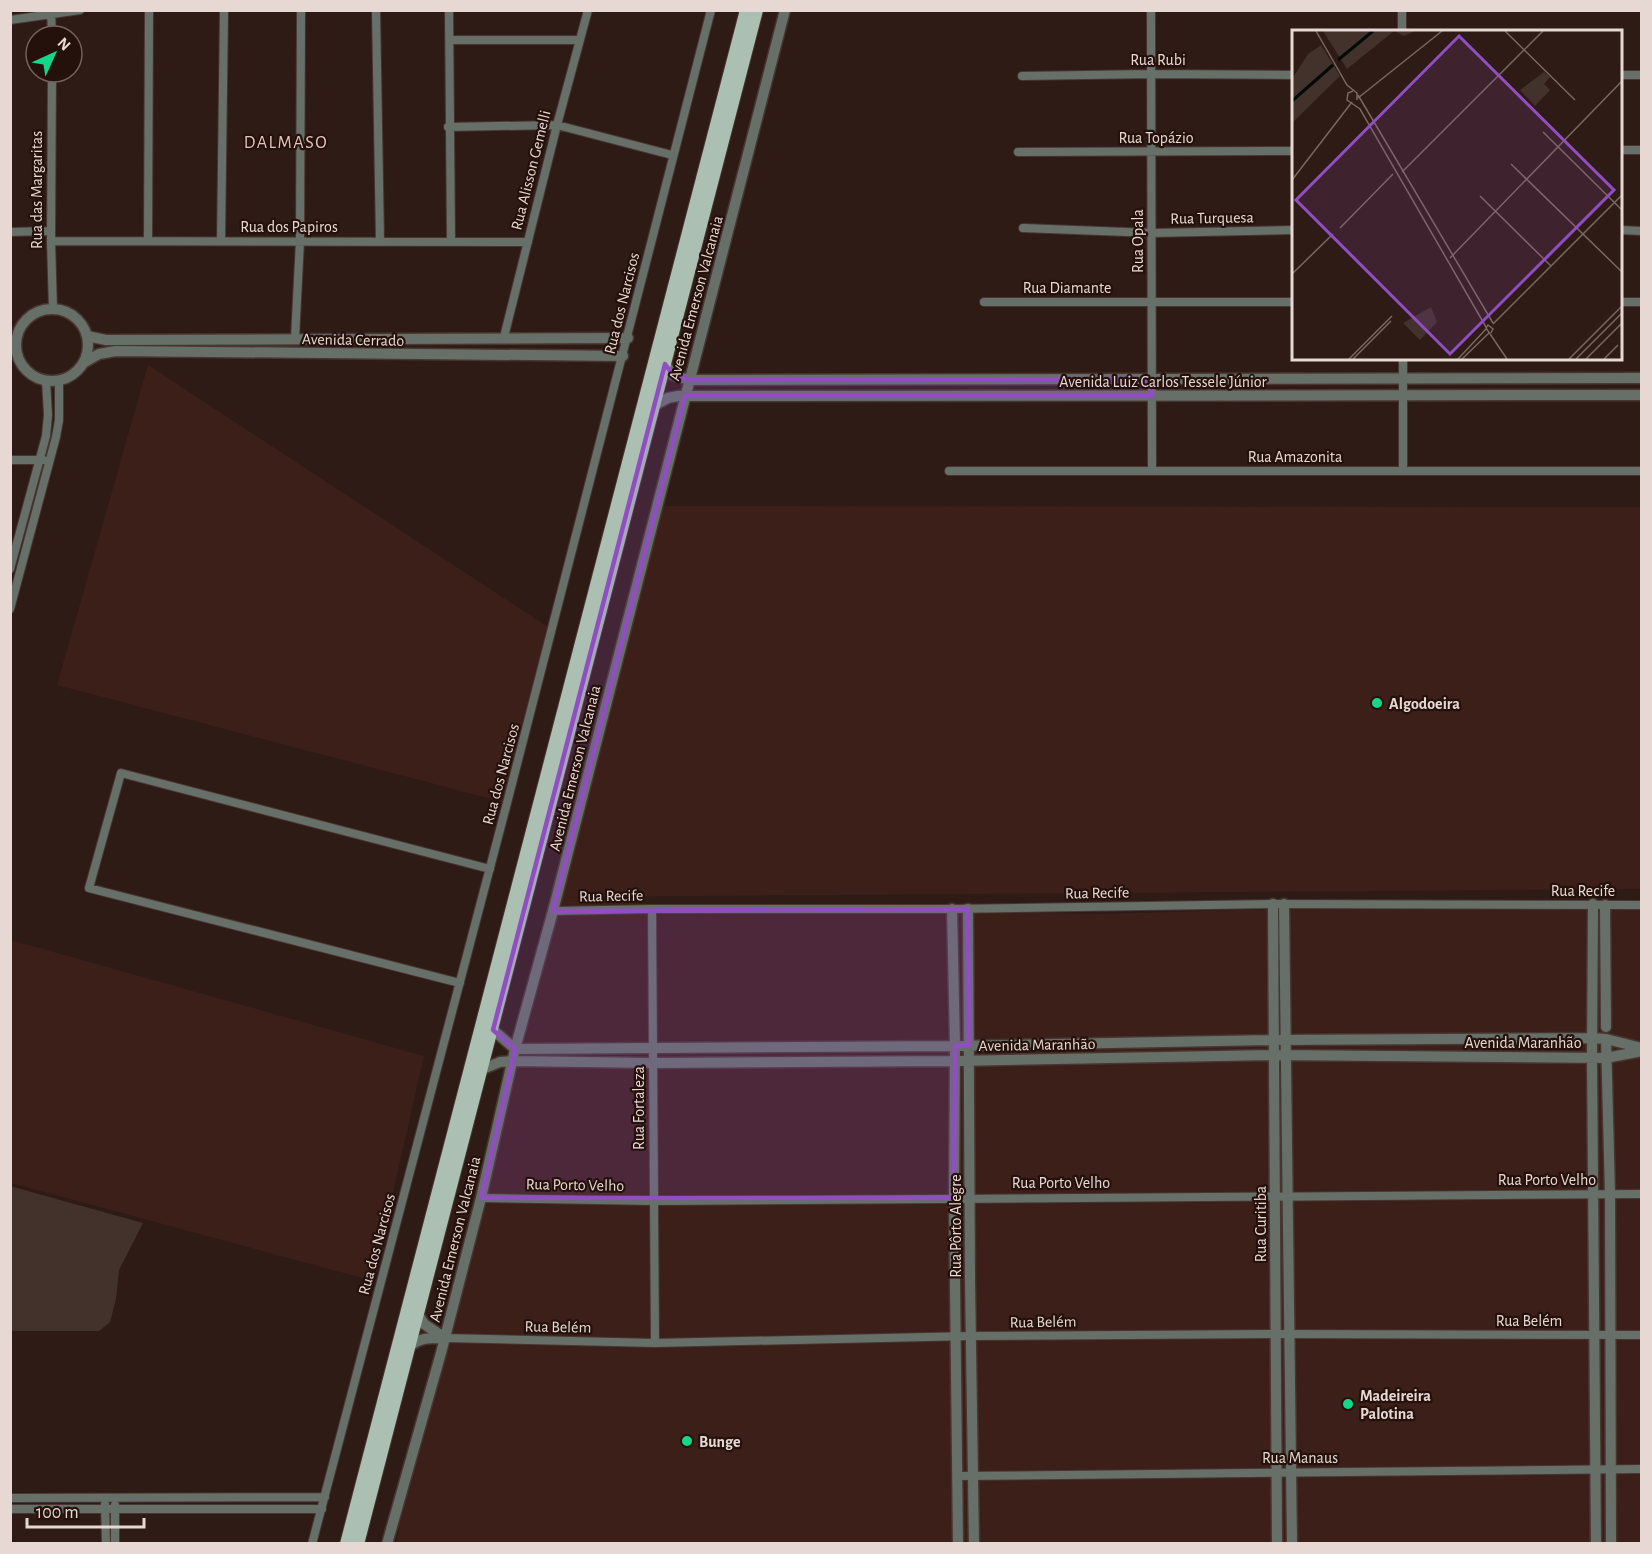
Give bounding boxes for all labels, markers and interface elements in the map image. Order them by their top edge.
north arrow [24,24,84,84]
inset map [1292,30,1622,360]
text: N [54,35,73,54]
street label: Rua Rubi [1130,52,1186,68]
street label: Rua Alisson Gemelli [508,109,554,232]
street label: Rua Topázio [1118,130,1194,146]
street label: Rua das Margaritas [29,131,45,249]
district label: DALMASO [244,134,328,152]
street label: Rua Opala [1130,209,1146,273]
street label: Rua Turquesa [1170,209,1254,227]
street label: Avenida Emerson Valcanaia [666,214,726,383]
street label: Rua dos Papiros [240,219,338,235]
street label: Rua dos Narcisos [602,251,642,356]
street label: Rua Diamante [1023,280,1111,296]
street label: Avenida Cerrado [302,331,404,349]
street label: Avenida Luiz Carlos Tessele Júnior [1059,374,1268,390]
street label: Rua Amazonita [1248,449,1342,465]
street label: Avenida Emerson Valcanaia [547,684,603,853]
marker: Algodoeira [1370,696,1384,710]
place label: Algodoeira [1389,696,1460,712]
street label: Rua dos Narcisos [480,722,522,827]
street label: Rua Recife [1551,883,1615,899]
street label: Rua Recife [1065,884,1129,902]
street label: Rua Recife [579,887,643,905]
street label: Avenida Maranhão [1464,1035,1582,1051]
street label: Avenida Maranhão [978,1036,1096,1054]
street label: Rua Fortaleza [631,1066,647,1150]
street label: Avenida Emerson Valcanaia [427,1155,483,1324]
street label: Rua Porto Velho [1498,1172,1596,1188]
street label: Rua Pôrto Alegre [948,1174,964,1278]
street label: Rua Porto Velho [1012,1175,1110,1191]
street label: Rua Porto Velho [526,1176,624,1194]
street label: Rua Curitiba [1253,1186,1269,1262]
street label: Rua dos Narcisos [356,1192,398,1297]
street label: Rua Belém [1010,1313,1077,1331]
street label: Rua Belém [1496,1313,1562,1329]
street label: Rua Belém [524,1318,591,1336]
place label: Madeireira Palotina [1360,1388,1431,1422]
marker: Madeireira Palotina [1341,1397,1355,1411]
marker: Bunge [680,1434,694,1448]
place label: Bunge [699,1434,741,1450]
street label: Rua Manaus [1262,1450,1338,1466]
scale bar [27,1491,144,1529]
text: 100 m [36,1504,79,1522]

